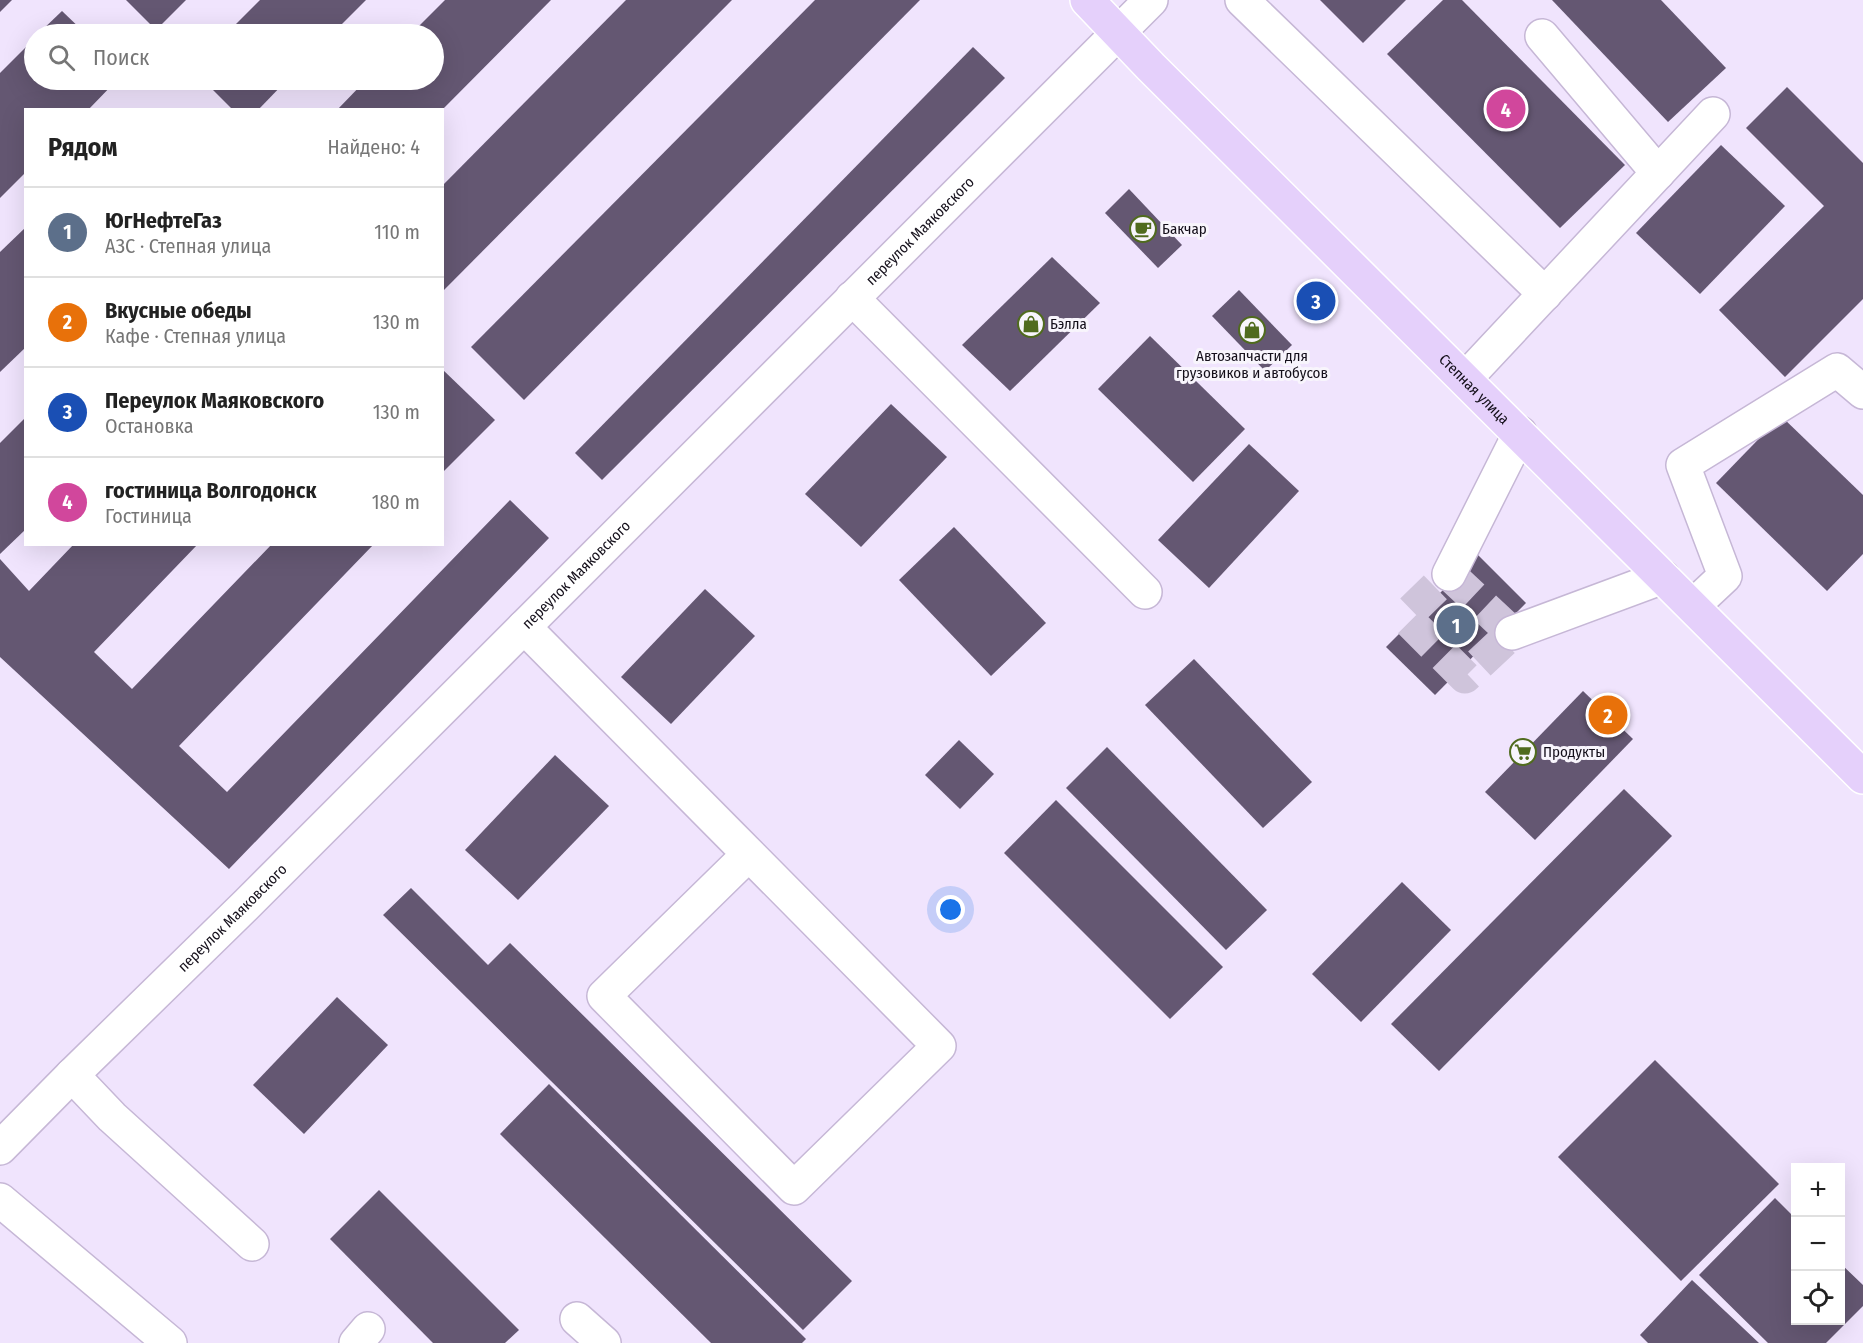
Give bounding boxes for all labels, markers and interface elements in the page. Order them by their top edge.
search box [24,24,444,90]
icon: search [45,41,78,74]
text: Поиск [93,44,149,71]
pin: 4 [1486,86,1526,132]
text: Рядом [48,132,117,163]
text: Найдено: 4 [328,135,420,159]
street label: переулок Маяковского [862,173,978,289]
text: ЮгНефтеГаз [105,207,222,234]
cafe icon: Бакчар [1128,214,1158,244]
text: 1 [63,220,72,244]
text: 110 m [374,220,420,244]
place label: Бакчар [1162,220,1207,238]
text: АЗС · Степная улица [105,234,271,258]
pin: 3 [1296,278,1336,324]
text: Вкусные обеды [105,297,252,324]
shop icon: Бэлла [1016,309,1046,339]
text: 2 [63,310,72,334]
text: 130 m [373,310,420,334]
place label: Бэлла [1050,315,1087,333]
shop icon: Автозапчасти для грузовиков и автобусов [1237,315,1267,345]
text: Кафе · Степная улица [105,324,286,348]
place label: Автозапчасти для грузовиков и автобусов [1176,347,1328,382]
street label: Степная улица [1435,350,1513,428]
text: Переулок Маяковского [105,387,324,414]
text: 3 [63,400,72,424]
text: 130 m [373,400,420,424]
text: Остановка [105,414,193,438]
text: гостиница Волгодонск [105,477,316,504]
text: 4 [62,490,73,514]
text: 180 m [372,490,420,514]
text: Гостиница [105,504,192,528]
street label: переулок Маяковского [518,517,634,633]
pin: 1 [1436,602,1476,648]
pin: 2 [1588,692,1628,738]
supermarket icon: Продукты [1508,737,1538,767]
place label: Продукты [1543,743,1605,761]
street label: переулок Маяковского [174,860,291,975]
your location [936,895,965,924]
map controls [1791,1163,1845,1325]
button: + [1791,1163,1845,1217]
button: − [1791,1217,1845,1271]
button: locate [1791,1271,1845,1325]

